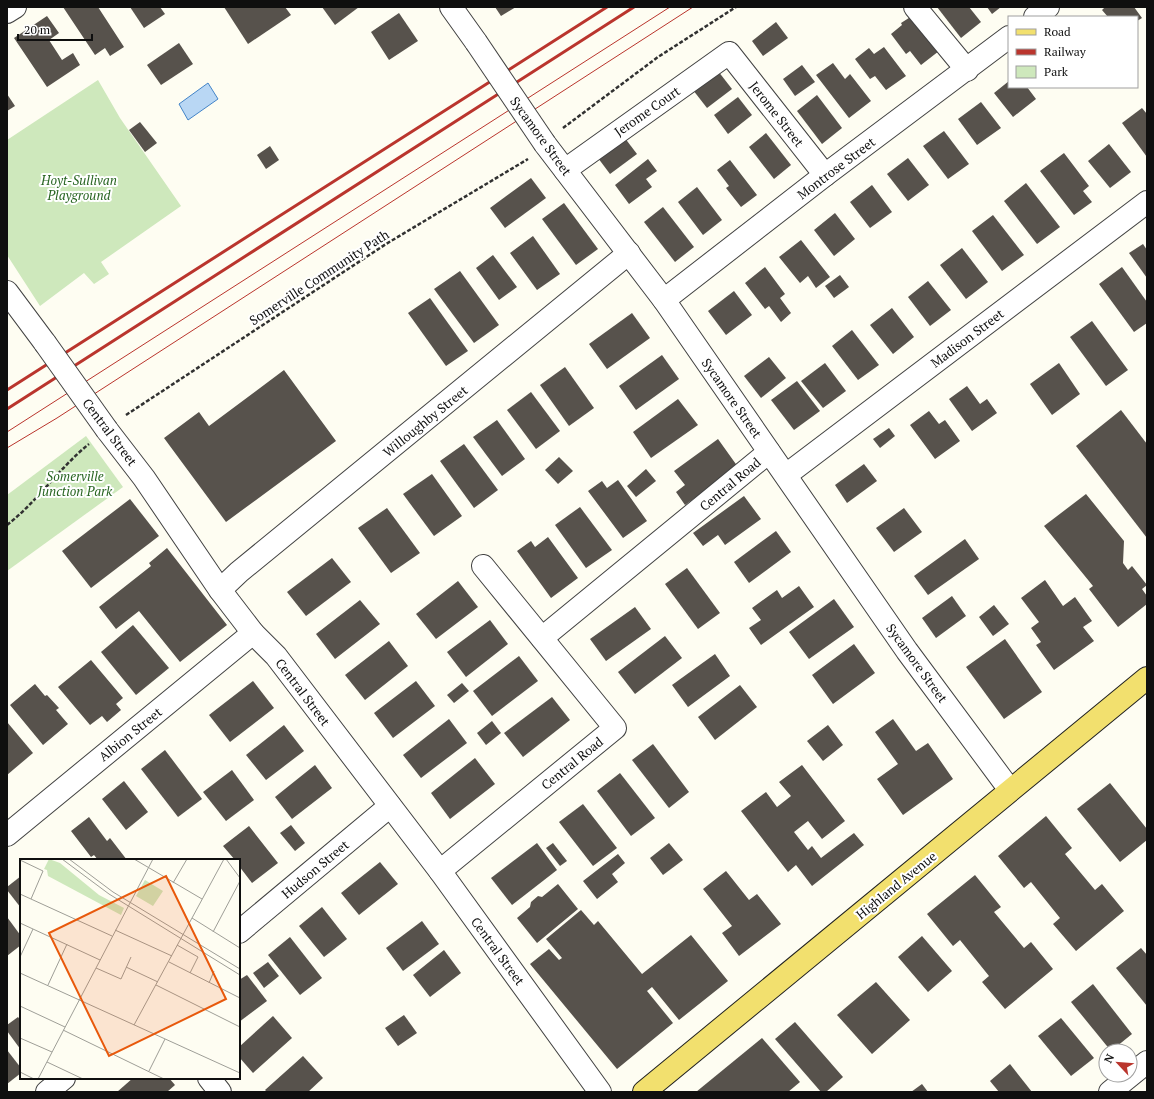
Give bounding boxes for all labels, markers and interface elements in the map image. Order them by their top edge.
scale bar [18,16,92,42]
legend [1008,16,1138,88]
text: 20 m [24,22,51,37]
text: Road [1044,24,1071,39]
text: Railway [1044,44,1087,59]
text: Park [1044,64,1069,79]
street label: Jerome Street [746,77,808,151]
street label: Jerome Court [610,82,684,140]
street label: Sycamore Street [506,93,576,179]
street label: Montrose Street [793,133,879,203]
park label: Hoyt-Sullivan Playground [40,171,117,204]
street label: Somerville Community Path [246,225,393,329]
street label: Madison Street [927,304,1007,371]
street label: Sycamore Street [698,354,766,442]
street label: Willoughby Street [379,381,471,461]
street label: Central Street [79,394,142,470]
street label: Central Road [696,453,764,515]
park label: Somerville Junction Park [37,467,113,500]
street label: Sycamore Street [882,620,952,706]
street label: Central Street [272,654,335,730]
street label: Albion Street [95,703,166,765]
street label: Central Road [537,732,607,794]
street label: Hudson Street [278,835,353,902]
street label: Highland Avenue [852,847,940,923]
inset map [20,859,240,1079]
street label: Central Street [467,913,529,989]
north arrow [1098,1043,1138,1083]
text: N [1101,1051,1117,1065]

